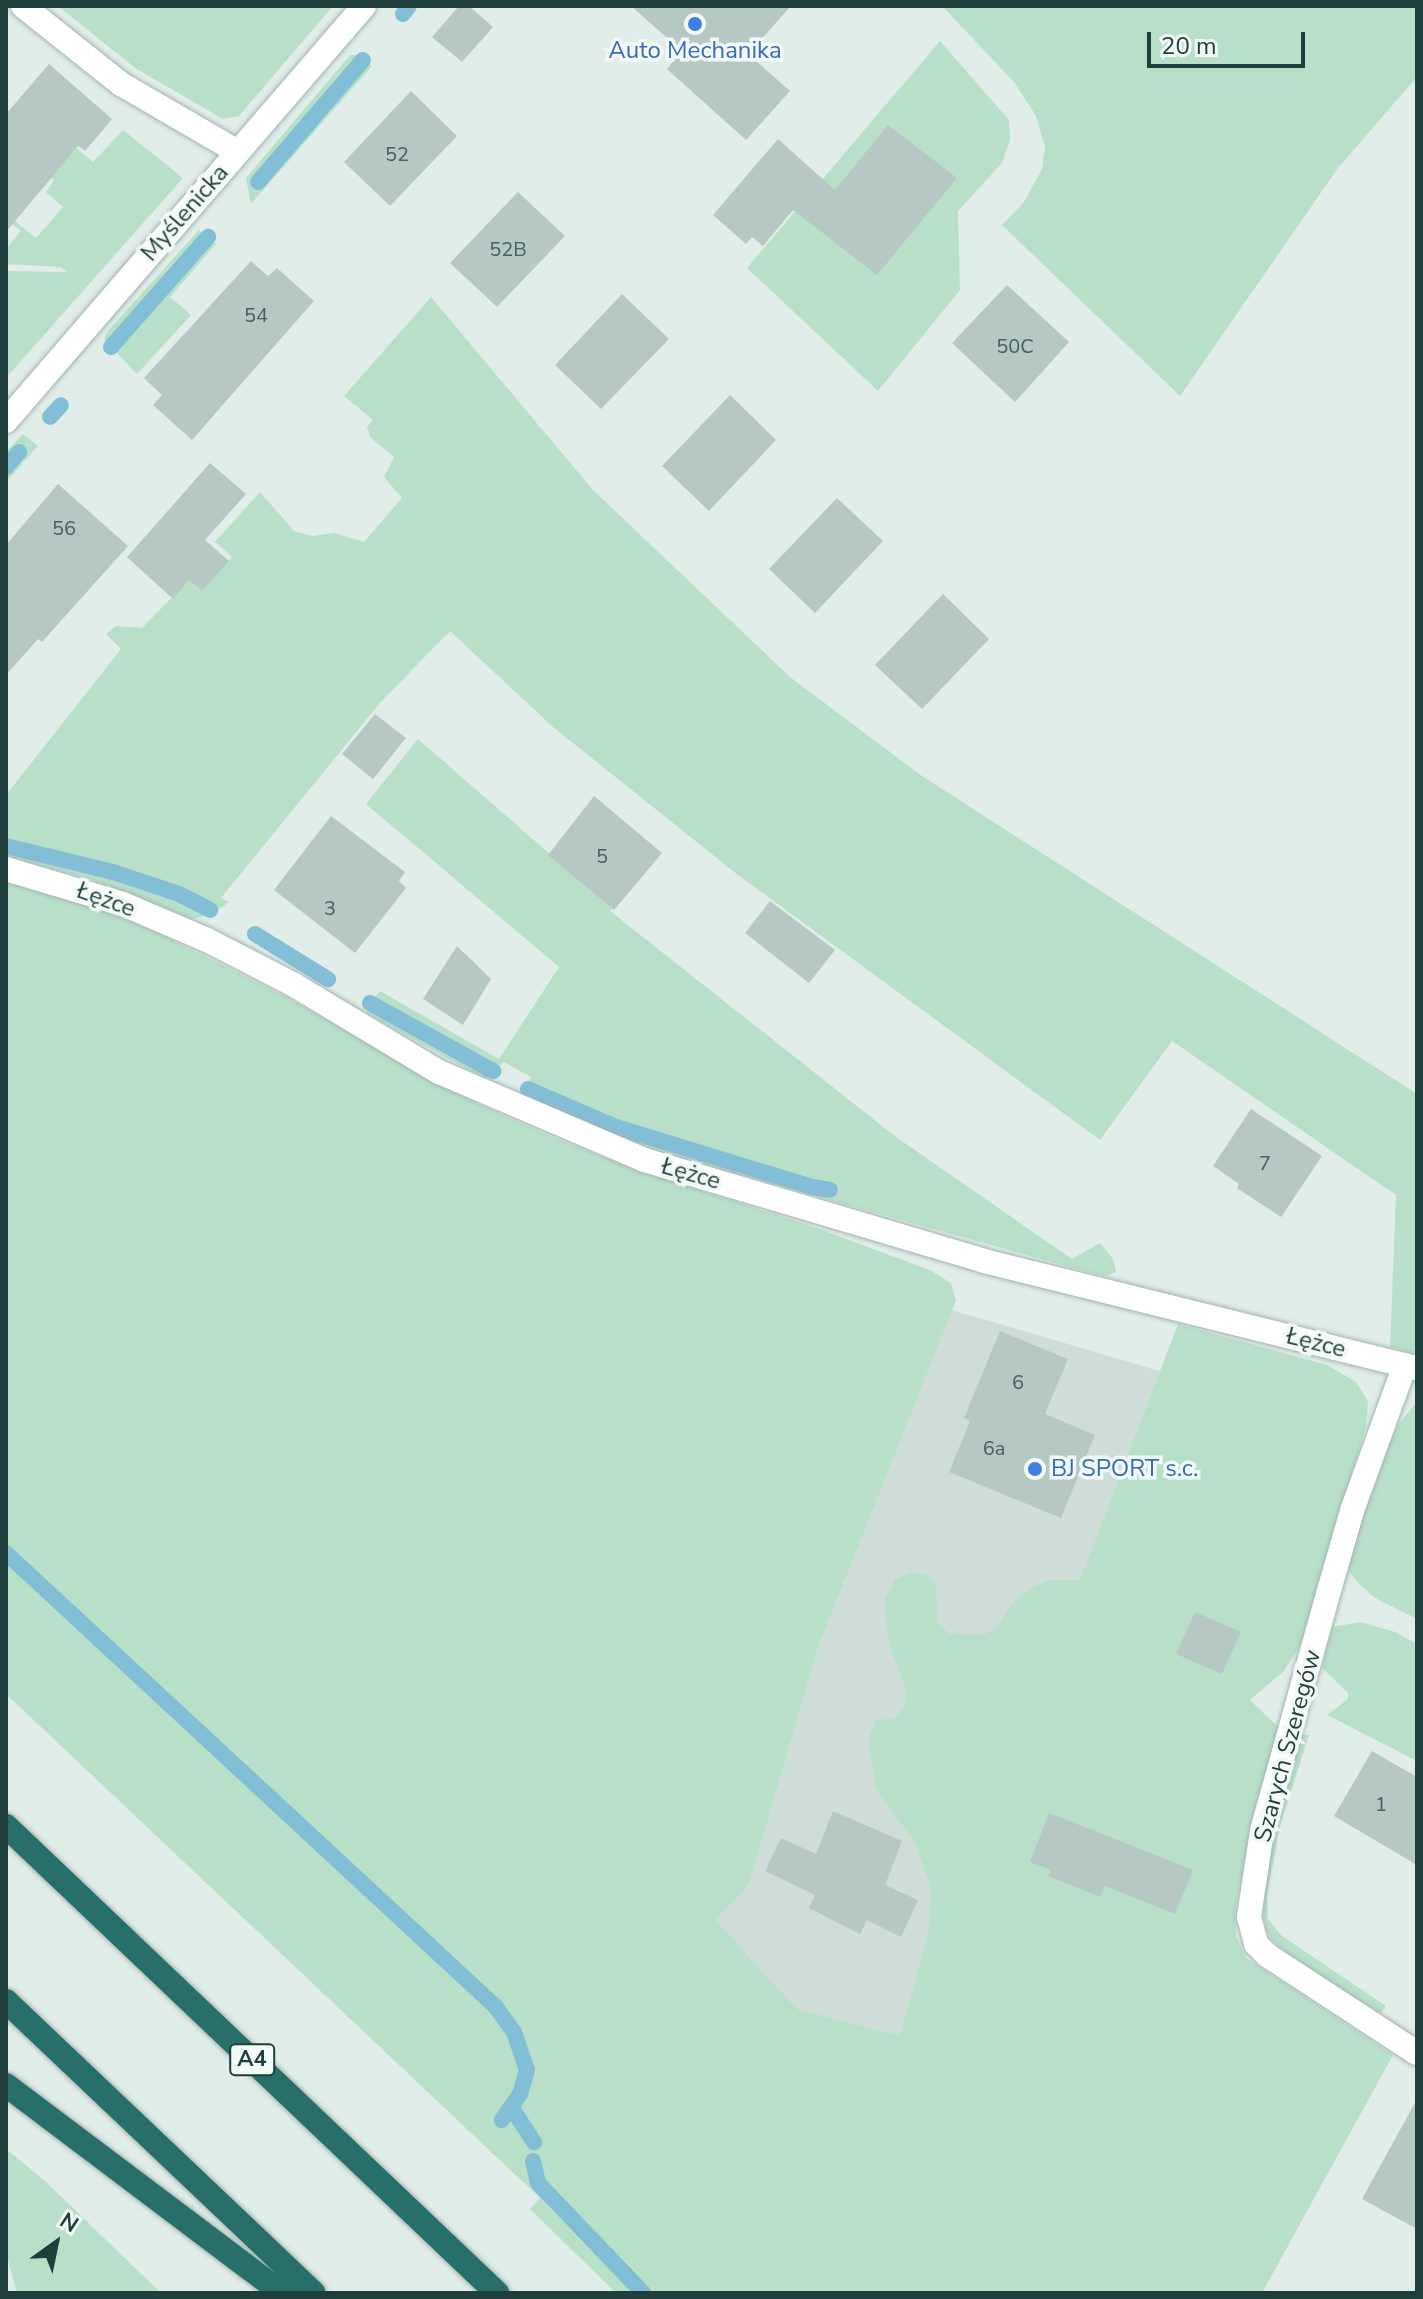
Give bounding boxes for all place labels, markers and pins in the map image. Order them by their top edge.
marker: Auto Mechanika [686,15,704,33]
place label: Auto Mechanika [608,37,782,65]
place label: BJ SPORT s.c. [1051,1455,1199,1483]
marker: BJ SPORT s.c. [1026,1460,1044,1478]

